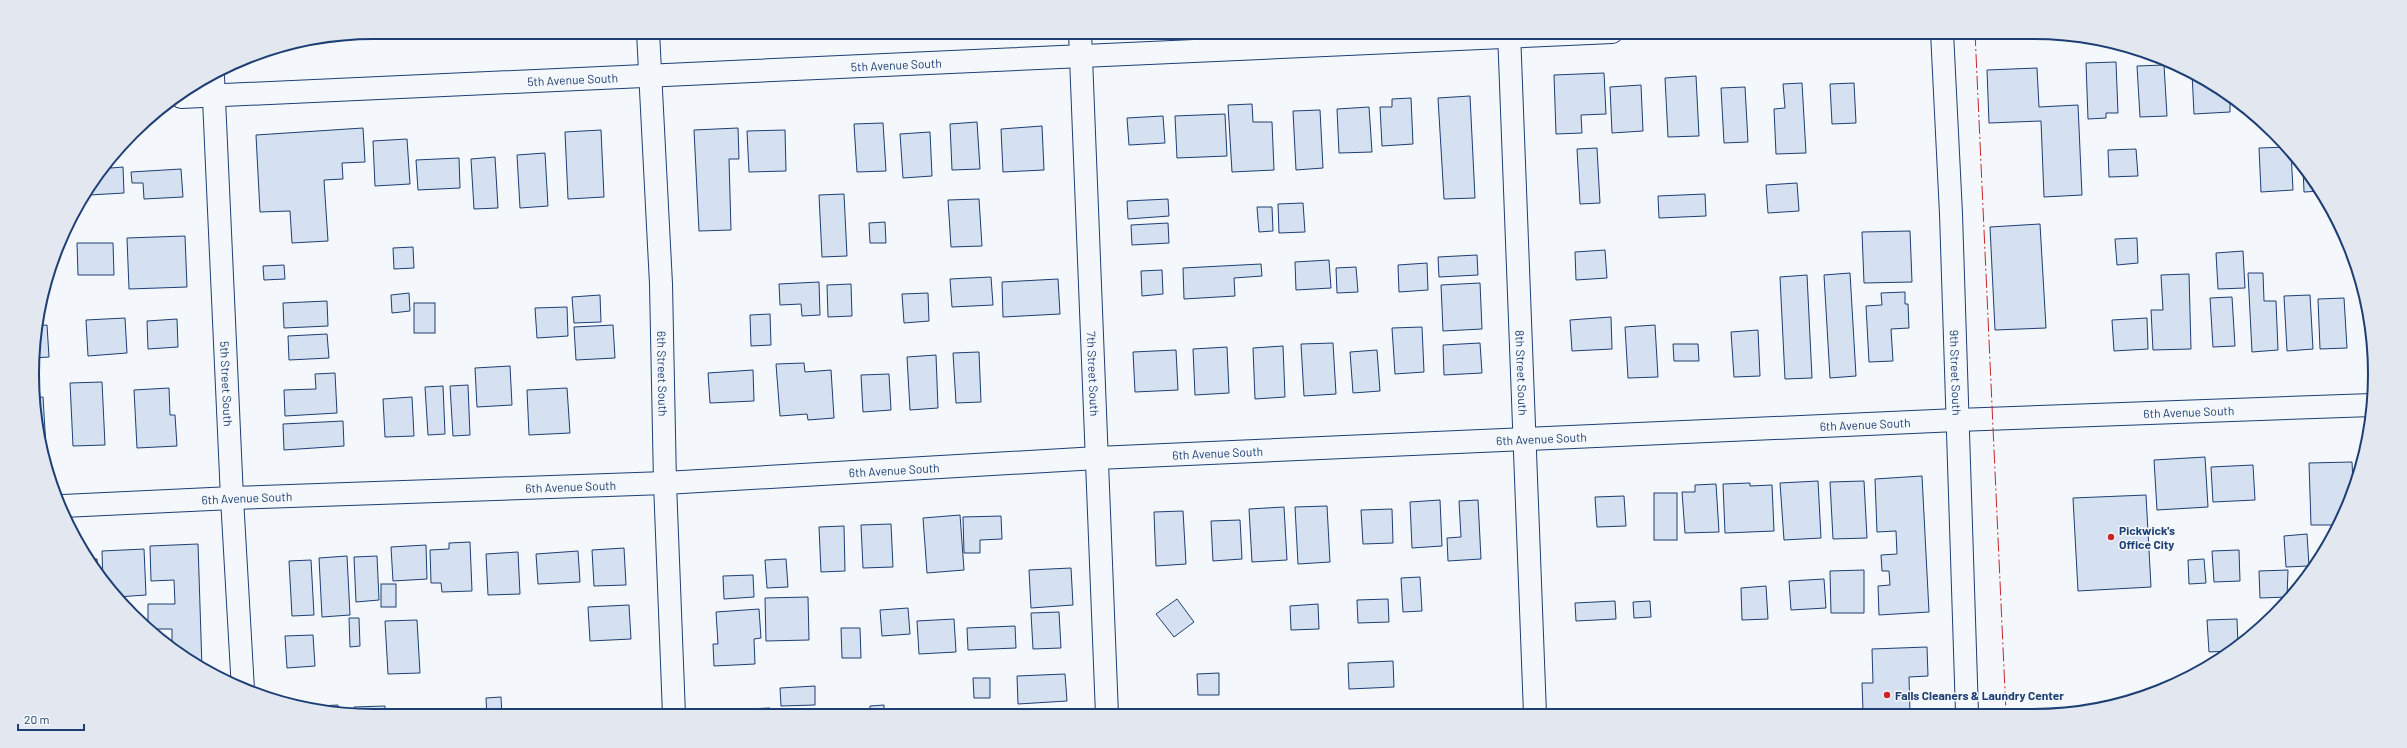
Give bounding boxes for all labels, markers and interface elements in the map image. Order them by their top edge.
street label: 5th Avenue South [851,55,942,74]
street label: 5th Avenue South [527,70,618,88]
street label: 8th Street South [1513,330,1531,416]
street label: 9th Street South [1948,330,1964,416]
street label: 6th Street South [655,331,671,417]
street label: 7th Street South [1085,331,1102,416]
street label: 5th Street South [218,341,236,427]
street label: 6th Avenue South [2143,403,2234,420]
street label: 6th Avenue South [1819,415,1911,433]
street label: 6th Avenue South [1496,429,1587,447]
street label: 6th Avenue South [1172,444,1263,462]
street label: 6th Avenue South [848,460,940,479]
street label: 6th Avenue South [525,478,616,495]
street label: 6th Avenue South [201,489,292,506]
place label: Pickwick's Office City [2119,523,2175,551]
marker: Pickwick's Office City [2106,532,2116,542]
place label: Falls Cleaners & Laundry Center [1895,688,2064,702]
marker: Falls Cleaners & Laundry Center [1882,690,1892,700]
scale bar [18,706,84,732]
text: 20 m [24,712,50,726]

